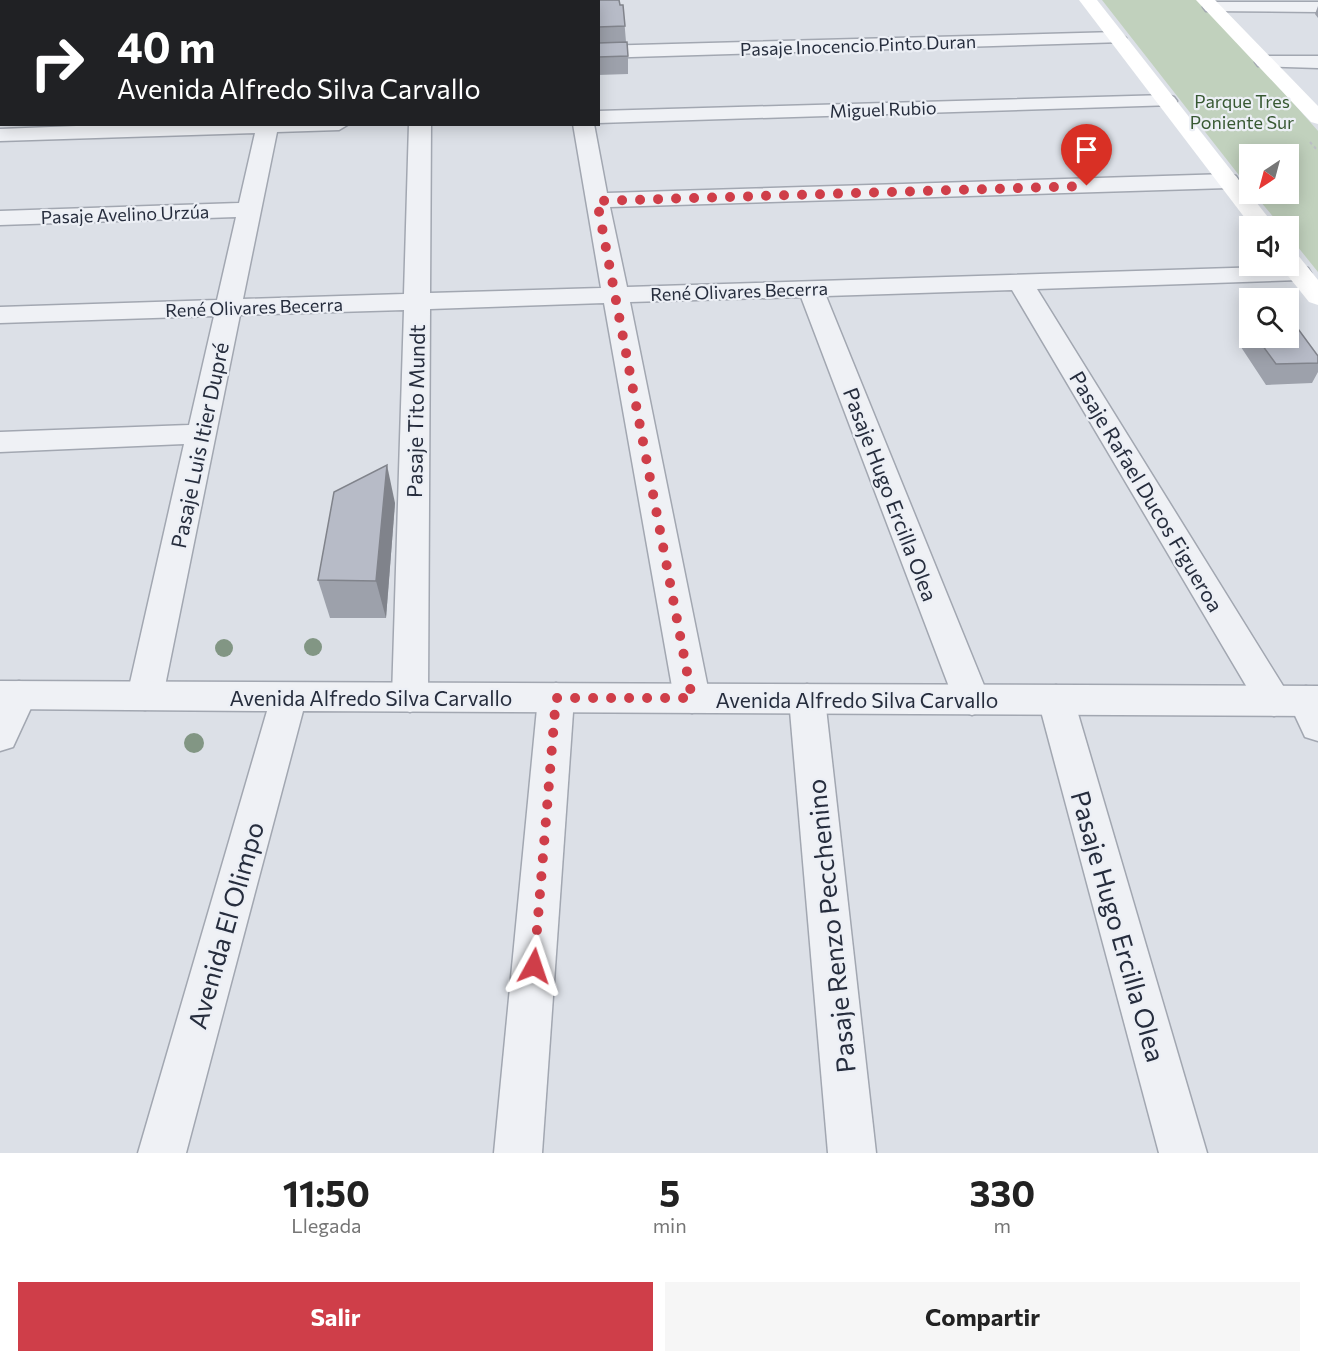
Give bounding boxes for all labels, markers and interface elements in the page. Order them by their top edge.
text: 40 m [117,20,215,72]
icon: right [18,24,96,102]
street label: Pasaje Inocencio Pinto Duran [740,30,976,60]
text: Avenida Alfredo Silva Carvallo [117,72,481,105]
park label: Parque Tres Poniente Sur [1190,90,1294,133]
street label: Miguel Rubio [829,96,937,122]
pin [1061,124,1112,186]
icon: arrive [1070,133,1103,166]
north arrow [1239,144,1299,204]
map controls [1239,144,1299,348]
street label: Pasaje Avelino Urzúa [40,200,210,228]
button: sound [1239,216,1299,276]
street label: René Olivares Becerra [650,277,828,305]
button: search [1239,288,1299,348]
street label: René Olivares Becerra [165,293,343,321]
street label: Pasaje Tito Mundt [401,324,429,498]
street label: Pasaje Luis Itier Dupré [165,340,233,550]
street label: Pasaje Rafael Ducos Figueroa [1065,366,1229,616]
street label: Pasaje Hugo Ercilla Olea [839,384,943,604]
street label: Avenida Alfredo Silva Carvallo [230,685,512,710]
street label: Avenida Alfredo Silva Carvallo [716,687,998,712]
street label: Pasaje Renzo Pecchenino [799,778,861,1074]
street label: Pasaje Hugo Ercilla Olea [1065,787,1173,1065]
street label: Avenida El Olimpo [181,818,269,1032]
position arrow [502,934,566,998]
text: 11:50 [283,1170,370,1214]
text: 5 [659,1170,680,1214]
text: 330 [970,1170,1035,1214]
text: Llegada [291,1213,361,1237]
text: min [653,1213,687,1237]
text: m [994,1213,1011,1237]
button: Salir [18,1282,653,1351]
button: Compartir [665,1282,1300,1351]

